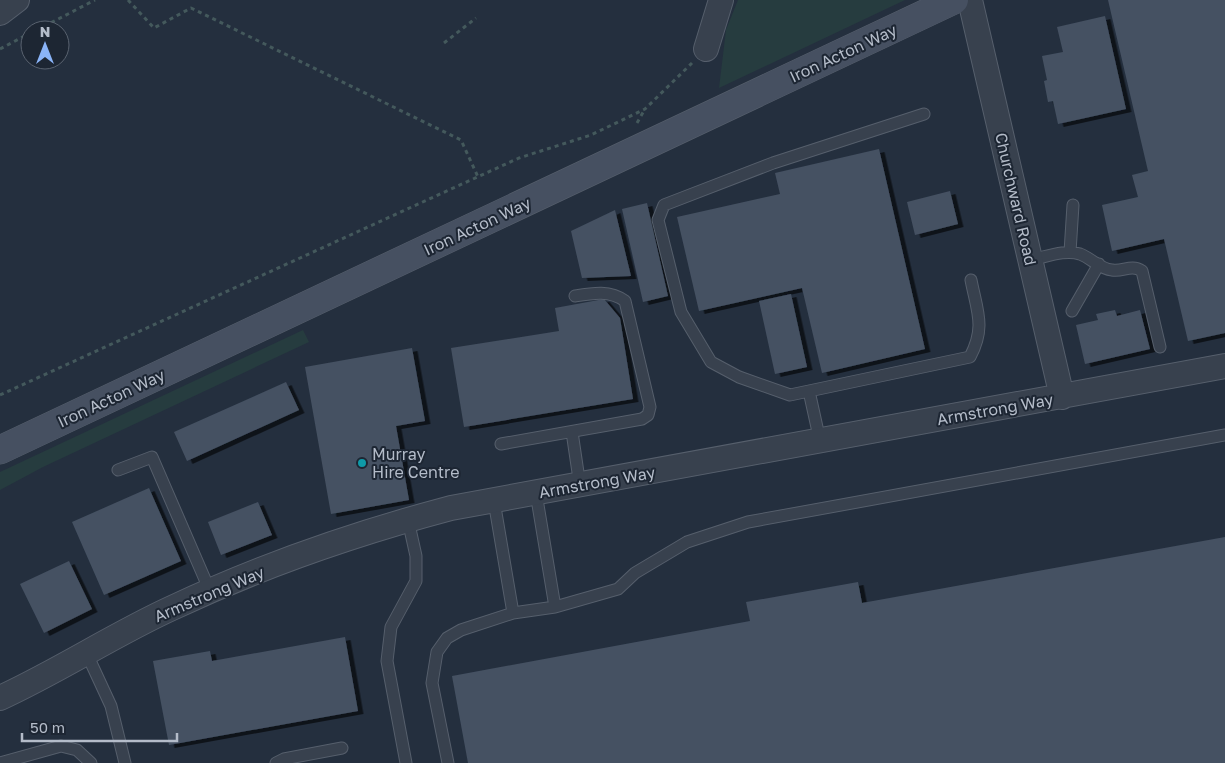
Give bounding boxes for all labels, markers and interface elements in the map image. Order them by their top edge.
street label: Iron Acton Way [786,19,900,87]
north arrow [20,20,70,70]
text: N [40,23,50,40]
street label: Churchward Road [991,131,1041,267]
street label: Iron Acton Way [420,192,534,260]
street label: Iron Acton Way [54,364,168,432]
street label: Armstrong Way [935,389,1055,429]
place label: Murray Hire Centre [372,444,459,482]
marker: Murray Hire Centre [356,457,368,469]
street label: Armstrong Way [537,462,657,502]
street label: Armstrong Way [151,562,267,626]
scale bar [22,710,178,742]
text: 50 m [30,718,65,736]

